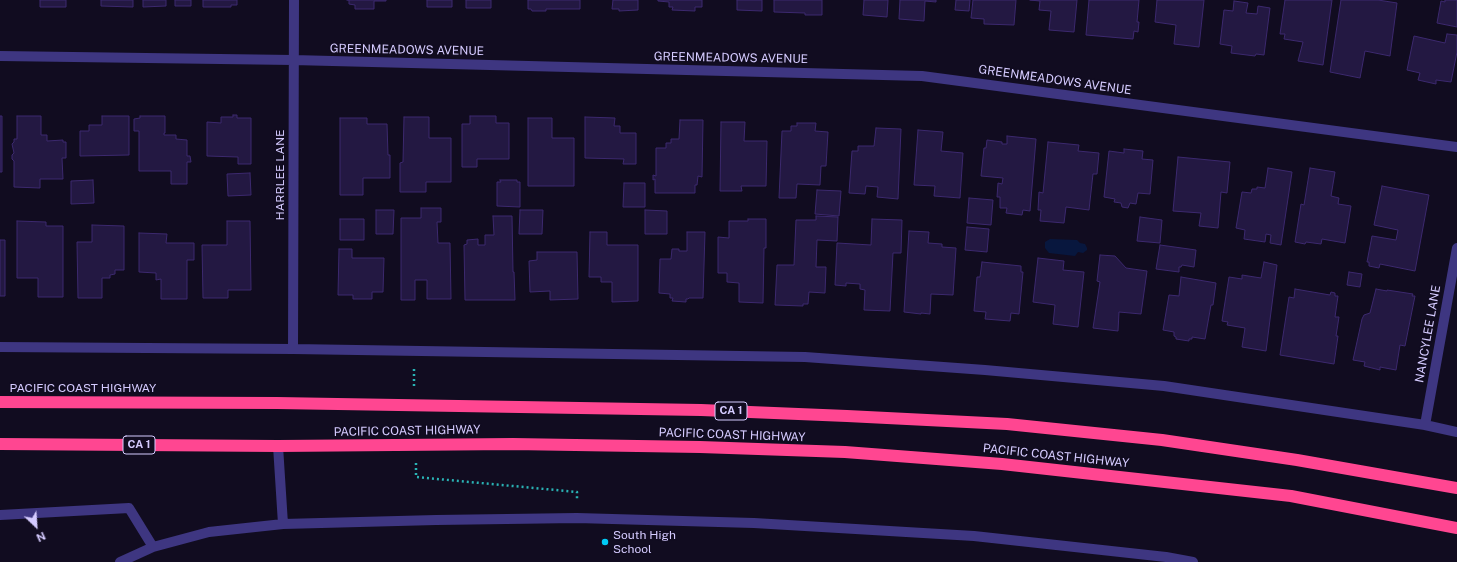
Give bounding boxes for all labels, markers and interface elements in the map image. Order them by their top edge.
street label: GREENMEADOWS AVENUE [330,41,484,59]
street label: GREENMEADOWS AVENUE [654,49,808,67]
street label: GREENMEADOWS AVENUE [978,62,1132,98]
street label: HARRLEE LANE [273,130,287,220]
street label: NANCYLEE LANE [1412,284,1444,384]
street label: PACIFIC COAST HIGHWAY [10,381,156,395]
road number: CA 1 [715,402,747,420]
street label: PACIFIC COAST HIGHWAY [333,423,481,439]
street label: PACIFIC COAST HIGHWAY [658,425,806,445]
road number: CA 1 [123,436,155,454]
street label: PACIFIC COAST HIGHWAY [982,441,1130,471]
north arrow [16,506,56,546]
place label: South High School [613,528,676,556]
text: N [35,530,48,544]
marker: South High School [600,537,610,547]

